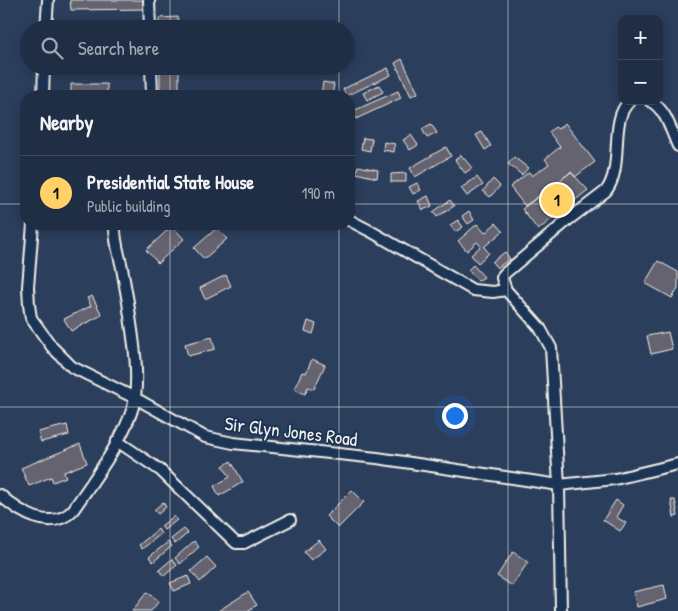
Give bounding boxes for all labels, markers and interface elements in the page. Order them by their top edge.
map controls [618,15,663,105]
button: + [618,15,663,60]
search box [20,20,355,75]
icon: search [38,34,66,62]
text: Search here [78,35,159,61]
button: − [618,60,663,105]
text: Nearby [40,108,93,137]
text: Presidential State House [87,169,254,195]
pin: 1 [541,181,573,219]
text: 1 [53,182,59,204]
text: 190 m [302,182,335,204]
text: Public building [87,195,170,217]
your location [442,403,468,429]
street label: Sir Glyn Jones Road [223,410,359,452]

